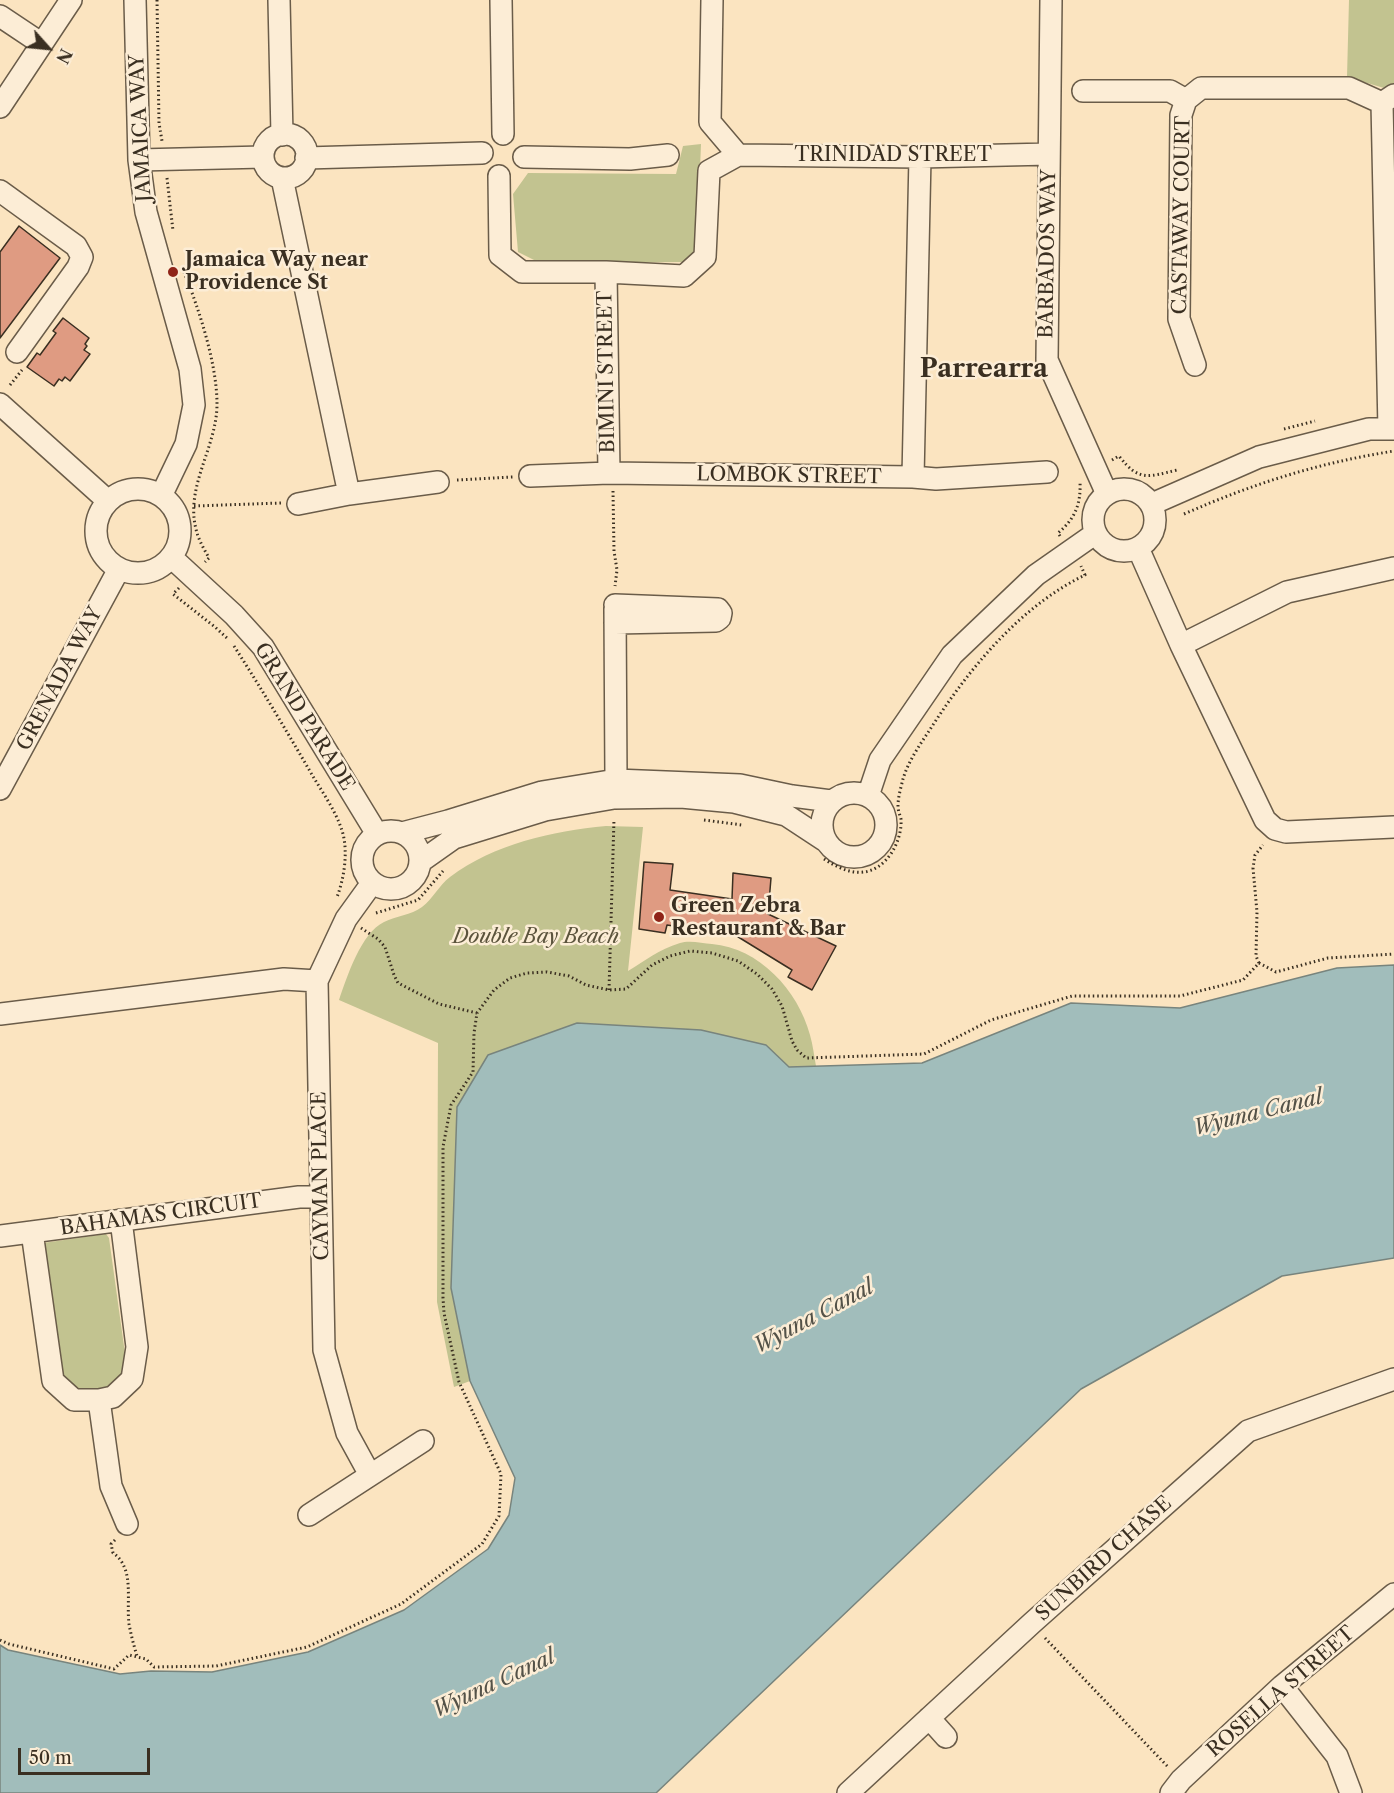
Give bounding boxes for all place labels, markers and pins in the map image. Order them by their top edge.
place label: Jamaica Way near Providence St [185,248,368,295]
marker: Jamaica Way near Providence St [166,265,180,279]
place label: Green Zebra Restaurant & Bar [671,894,846,941]
marker: Green Zebra Restaurant & Bar [652,910,666,924]

